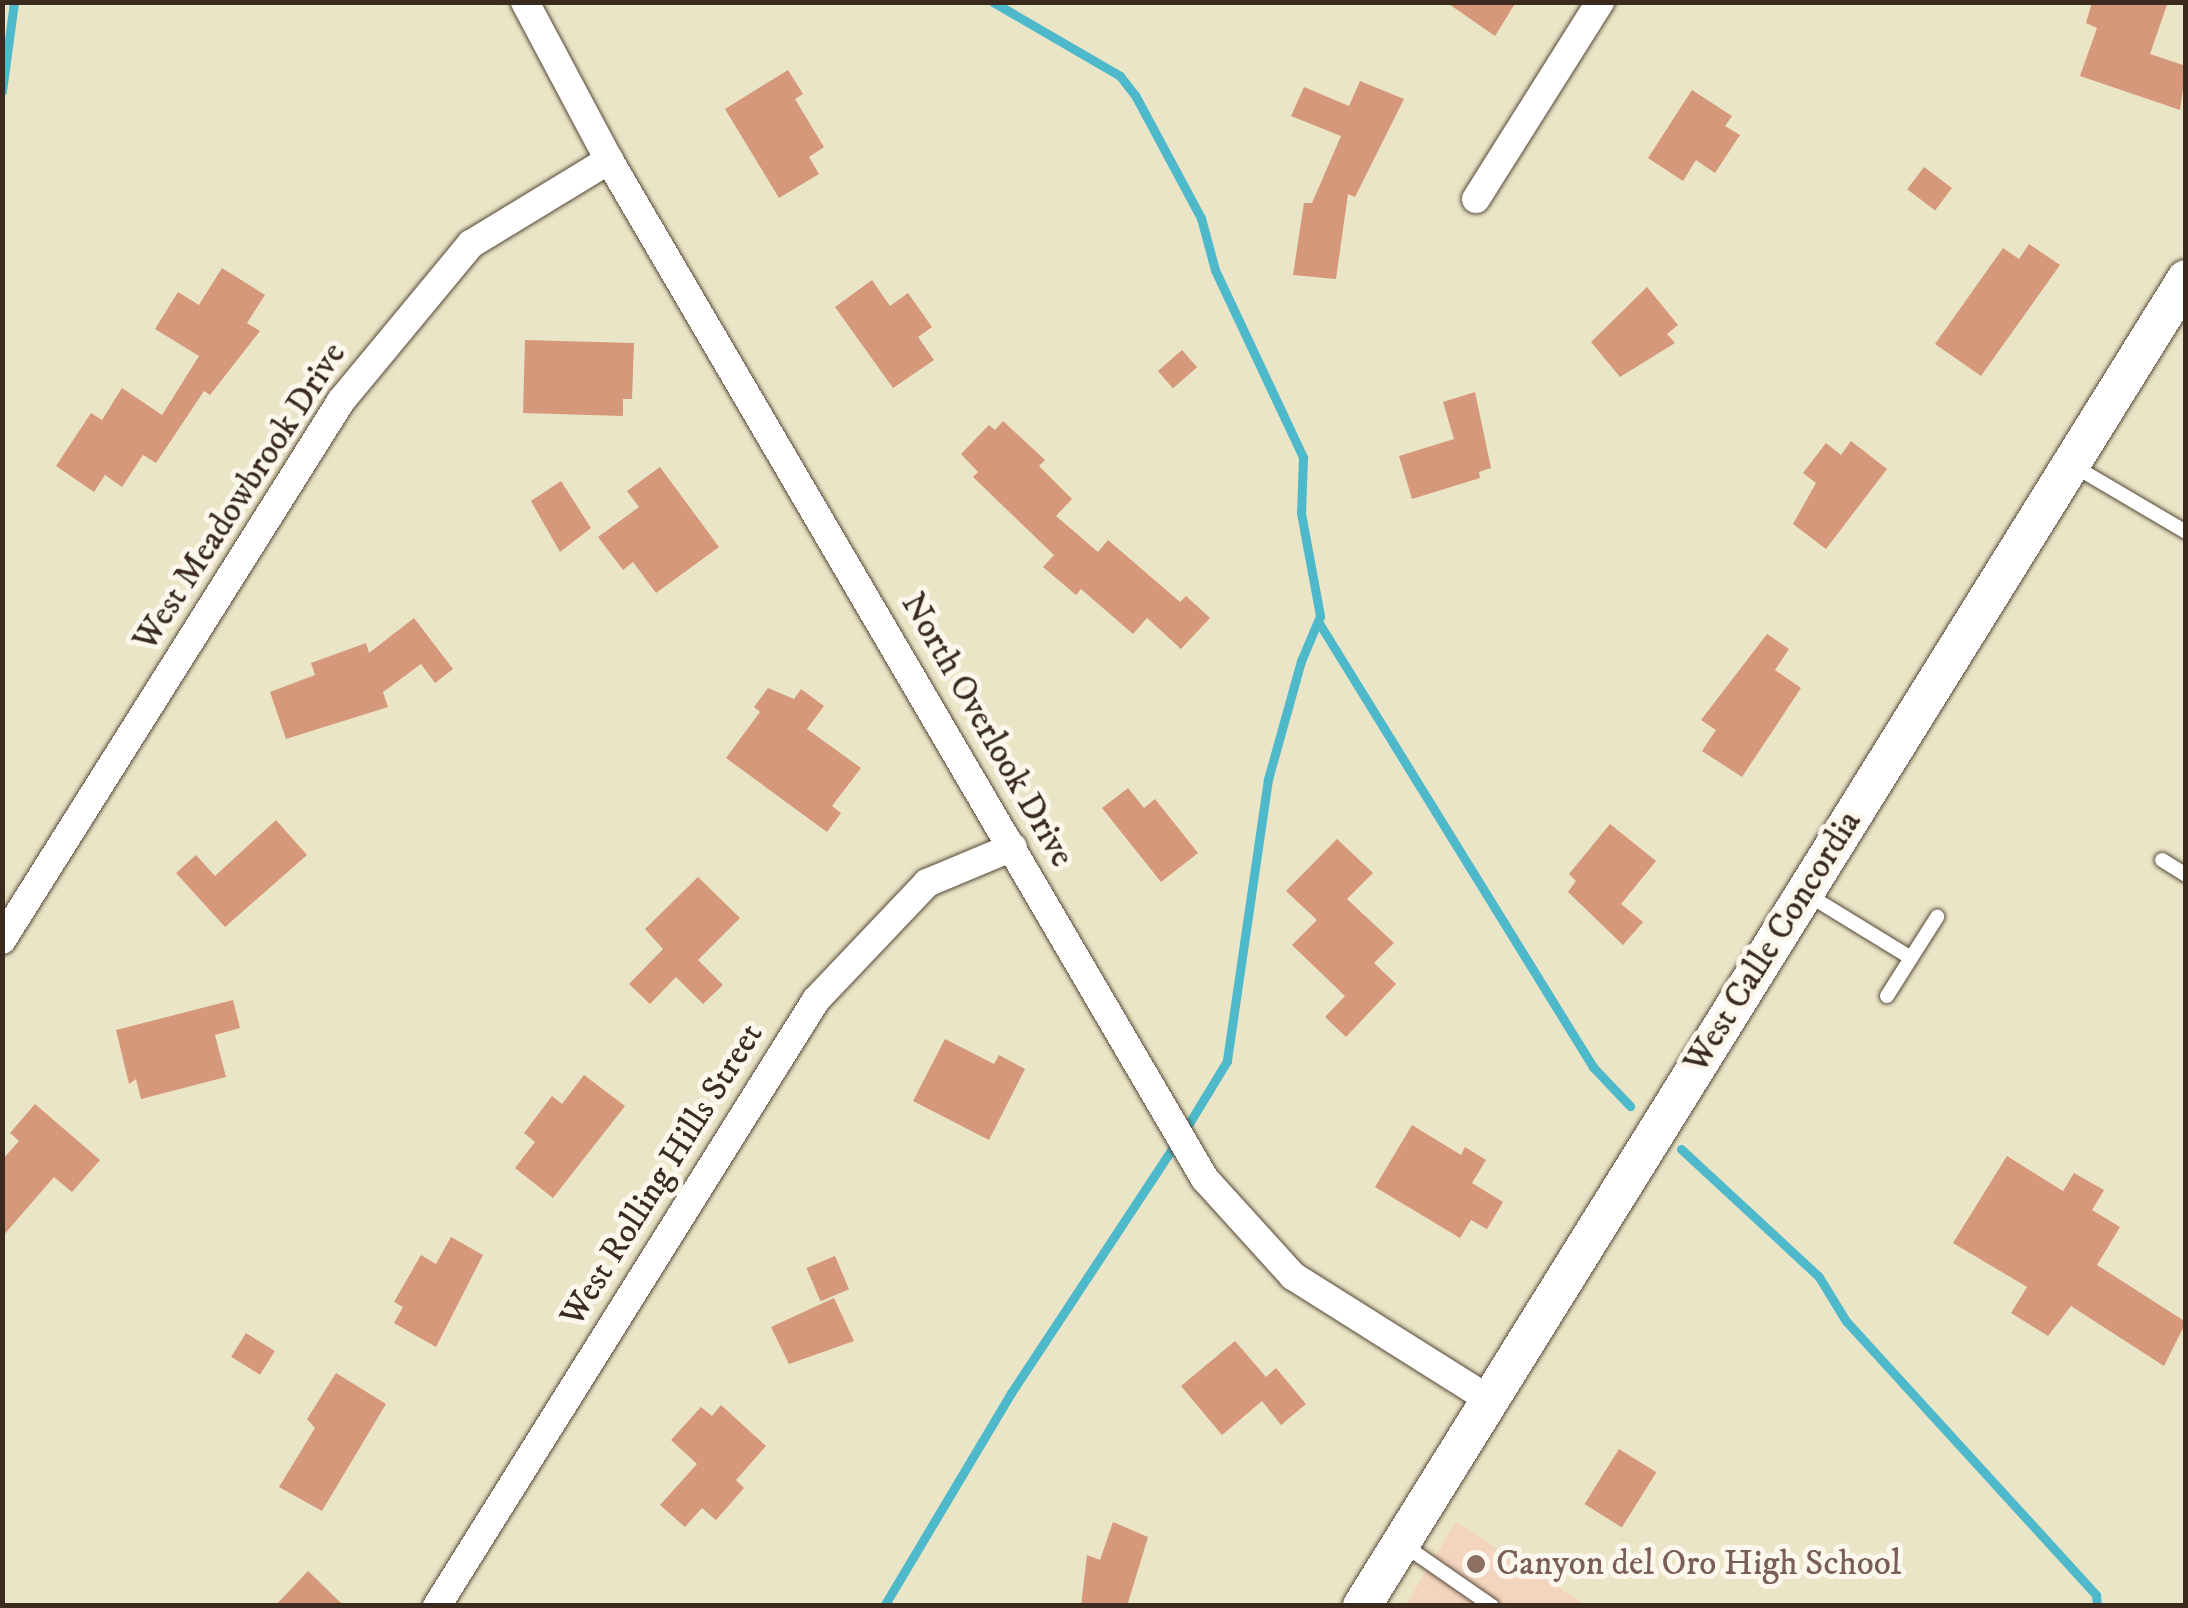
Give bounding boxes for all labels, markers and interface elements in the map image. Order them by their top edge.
street label: West Meadowbrook Drive [125,335,355,659]
street label: North Overlook Drive [891,585,1083,875]
street label: West Calle Concordia [1675,803,1871,1081]
street label: West Rolling Hills Street [552,1016,772,1334]
place label: Canyon del Oro High School [1496,1543,1901,1585]
marker: Canyon del Oro High School [1465,1553,1487,1575]

